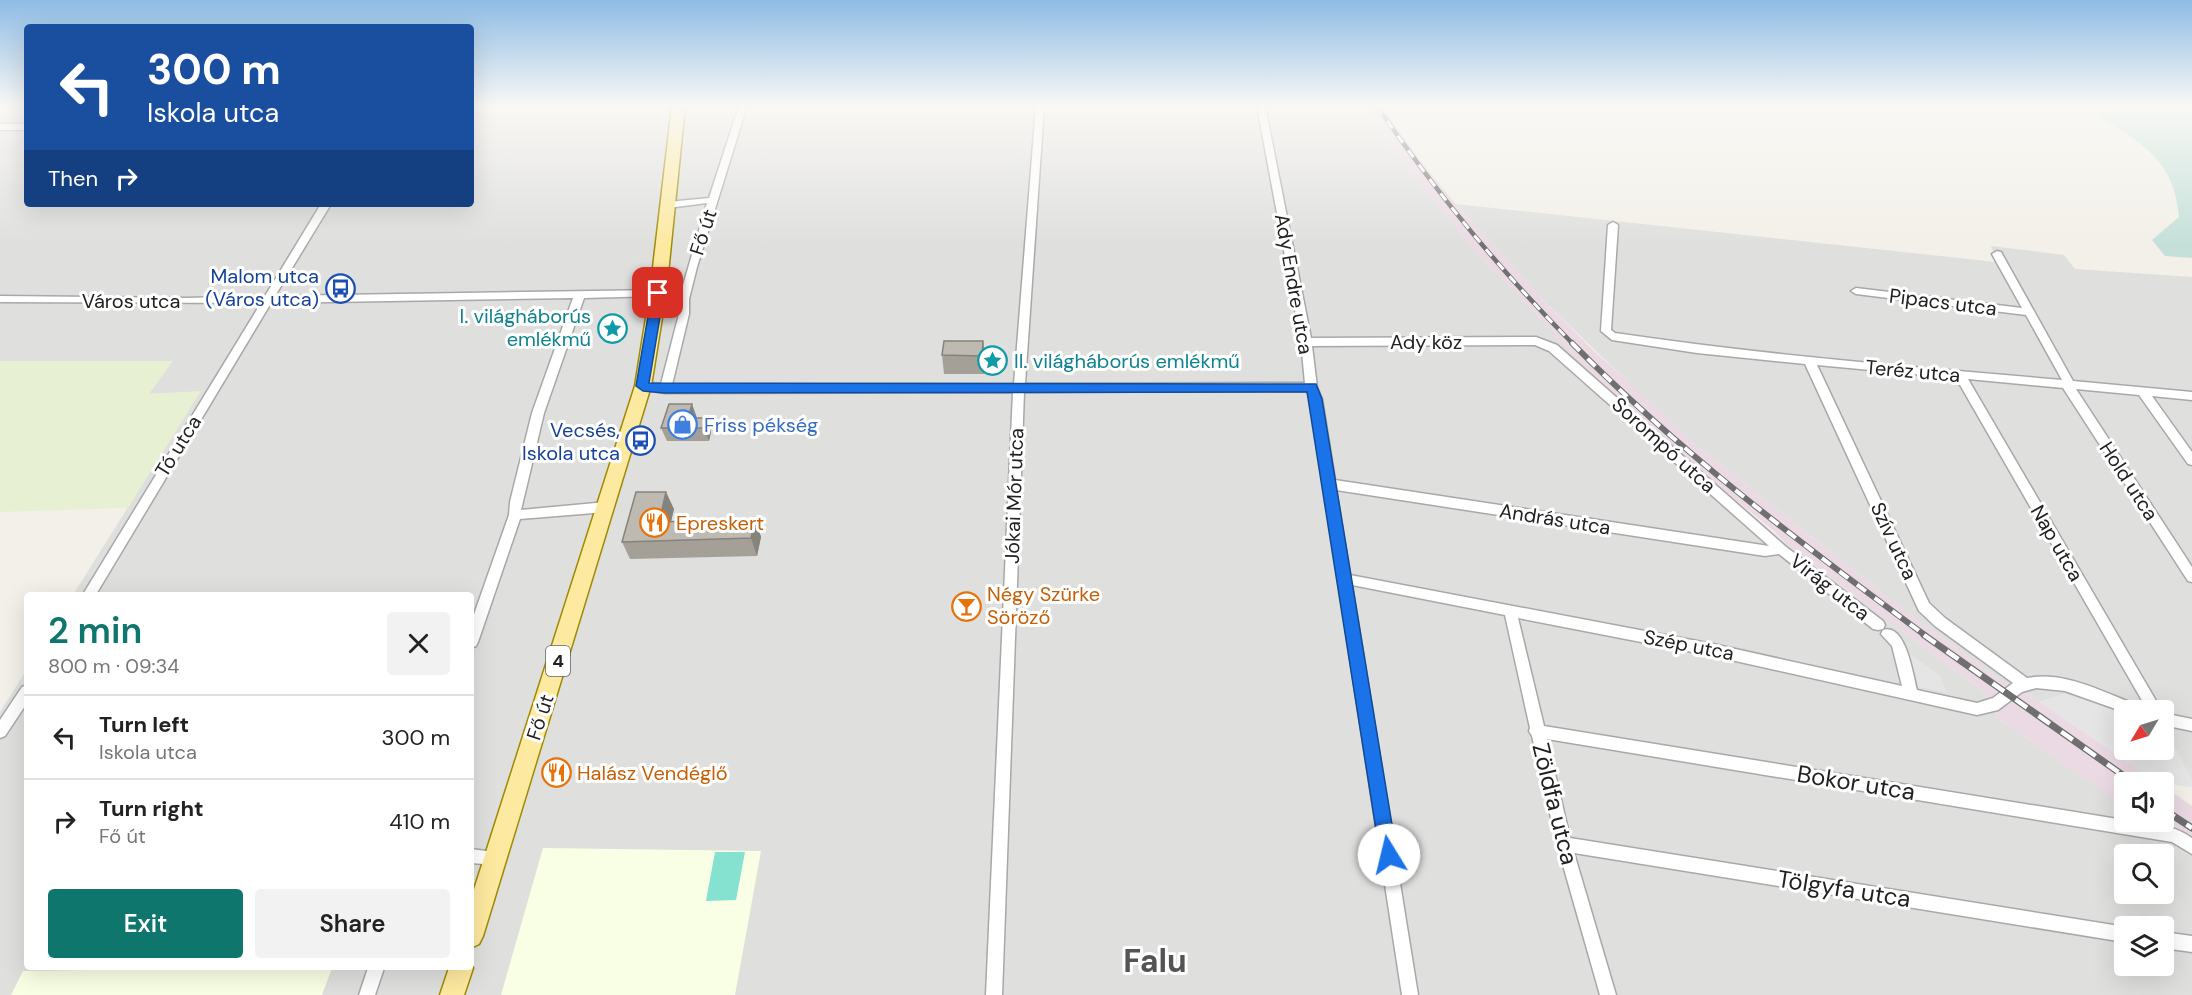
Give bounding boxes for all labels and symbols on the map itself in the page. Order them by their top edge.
street label: Fő út [683,206,723,258]
street label: Ady Endre utca [1269,212,1319,356]
place label: Malom utca (Város utca) [205,263,319,312]
pin [632,267,683,318]
bus stop icon: Malom utca (Város utca) [324,272,356,304]
street label: Pipacs utca [1888,283,1998,321]
street label: Város utca [82,288,180,314]
place label: I. világháborús emlékmű [460,303,591,352]
place icon: I. világháborús emlékmű [596,312,628,344]
street label: Ady köz [1390,329,1462,355]
place icon: II. világháborús emlékmű [977,345,1009,377]
place label: II. világháborús emlékmű [1014,348,1240,374]
street label: Teréz utca [1865,354,1961,388]
street label: Sorompó utca [1607,391,1721,499]
shop icon: Friss pékség [667,409,699,441]
street label: Tó utca [149,410,207,482]
place label: Friss pékség [704,412,818,438]
place label: Vecsés, Iskola utca [522,417,620,466]
bus stop icon: Vecsés, Iskola utca [625,425,657,457]
street label: Jókai Mór utca [999,428,1029,564]
street label: Hold utca [2094,437,2164,525]
street label: András utca [1498,497,1612,541]
street label: Szív utca [1865,498,1923,584]
street label: Nap utca [2025,500,2089,586]
restaurant icon: Epreskert [639,507,671,539]
place label: Epreskert [676,510,764,536]
street label: Virág utca [1785,548,1875,626]
place label: Négy Szürke Söröző [987,581,1100,630]
bar icon: Négy Szürke Söröző [950,590,982,622]
street label: Szép utca [1642,624,1736,666]
road number: 4 [546,646,570,676]
street label: Fő út [520,691,560,743]
north arrow [2114,700,2174,760]
street label: Zöldfa utca [1525,740,1586,868]
restaurant icon: Halász Vendéglő [540,757,572,789]
street label: Bokor utca [1795,758,1917,807]
place label: Halász Vendéglő [577,760,728,786]
position arrow [1357,823,1421,887]
street label: Tölgyfa utca [1775,863,1913,914]
district label: Falu [1123,940,1187,982]

